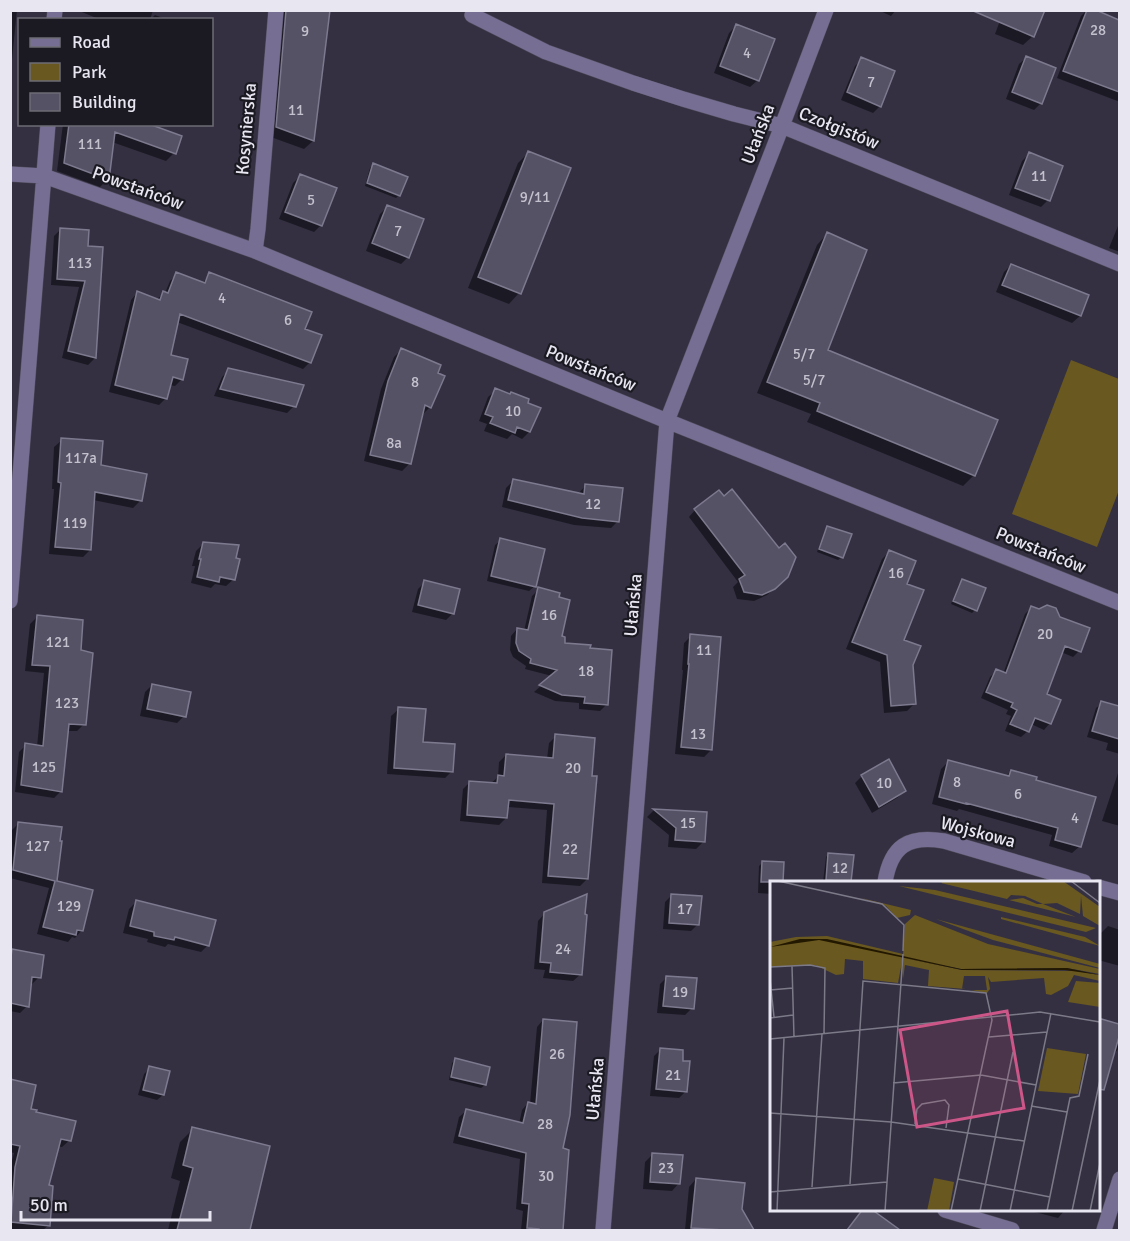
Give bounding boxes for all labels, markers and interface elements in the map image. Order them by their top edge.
legend [18,18,213,126]
house number: 28 [1090,21,1106,39]
house number: 9 [301,22,309,40]
text: Road [72,31,111,53]
house number: 4 [743,44,751,62]
text: Park [72,61,107,83]
house number: 7 [867,73,875,91]
street label: Kosynierska [231,82,261,176]
text: Building [72,91,136,113]
house number: 11 [288,101,304,119]
street label: Ułańska [736,101,780,167]
street label: Czołgistów [796,102,882,154]
house number: 111 [78,135,102,153]
street label: Powstańców [89,161,187,215]
house number: 11 [1031,167,1047,185]
house number: 9/11 [520,188,550,206]
house number: 5 [307,191,315,209]
house number: 7 [394,222,402,240]
house number: 113 [68,254,92,272]
house number: 4 [218,289,226,307]
house number: 6 [284,311,292,329]
street label: Powstańców [543,340,639,396]
house number: 5/7 [793,345,815,363]
house number: 5/7 [803,371,825,389]
house number: 8 [411,373,419,391]
house number: 10 [505,402,521,420]
house number: 8a [386,434,402,452]
house number: 117a [65,449,97,467]
house number: 12 [585,495,601,513]
house number: 119 [63,514,87,532]
street label: Powstańców [993,522,1089,578]
house number: 16 [888,564,904,582]
street label: Ułańska [619,573,647,637]
house number: 16 [541,606,557,624]
house number: 20 [1037,625,1053,643]
house number: 121 [46,633,70,651]
house number: 11 [696,641,712,659]
house number: 18 [578,662,594,680]
house number: 123 [55,694,79,712]
house number: 13 [690,725,706,743]
house number: 125 [32,758,56,776]
house number: 20 [565,759,581,777]
house number: 8 [953,773,961,791]
house number: 10 [876,774,892,792]
house number: 6 [1014,785,1022,803]
house number: 4 [1071,809,1079,827]
street label: Wojskowa [938,811,1018,853]
house number: 15 [680,814,696,832]
house number: 127 [26,837,50,855]
house number: 22 [562,840,578,858]
house number: 12 [832,859,848,877]
inset map [770,881,1100,1211]
house number: 129 [57,897,81,915]
house number: 17 [677,900,693,918]
house number: 24 [555,940,571,958]
house number: 19 [672,983,688,1001]
house number: 26 [549,1045,565,1063]
street label: Ułańska [581,1057,609,1121]
house number: 21 [665,1066,681,1084]
house number: 28 [537,1115,553,1133]
house number: 23 [658,1159,674,1177]
house number: 30 [538,1167,554,1185]
scale bar [21,1184,210,1222]
text: 50 m [30,1194,68,1216]

